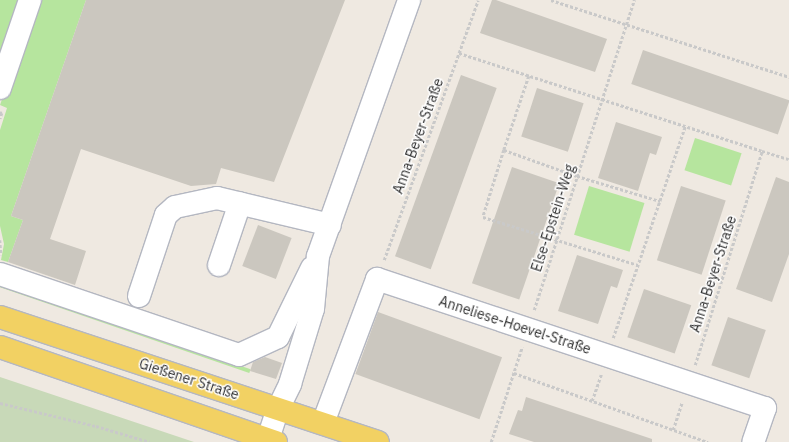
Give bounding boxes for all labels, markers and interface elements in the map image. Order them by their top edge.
street label: Anna-Beyer-Straße [389,76,447,196]
street label: Else-Epstein-Weg [528,162,578,274]
street label: Anna-Beyer-Straße [686,214,740,334]
street label: Anneliese-Hoevel-Straße [437,292,593,358]
street label: Gießener Straße [137,355,241,403]

